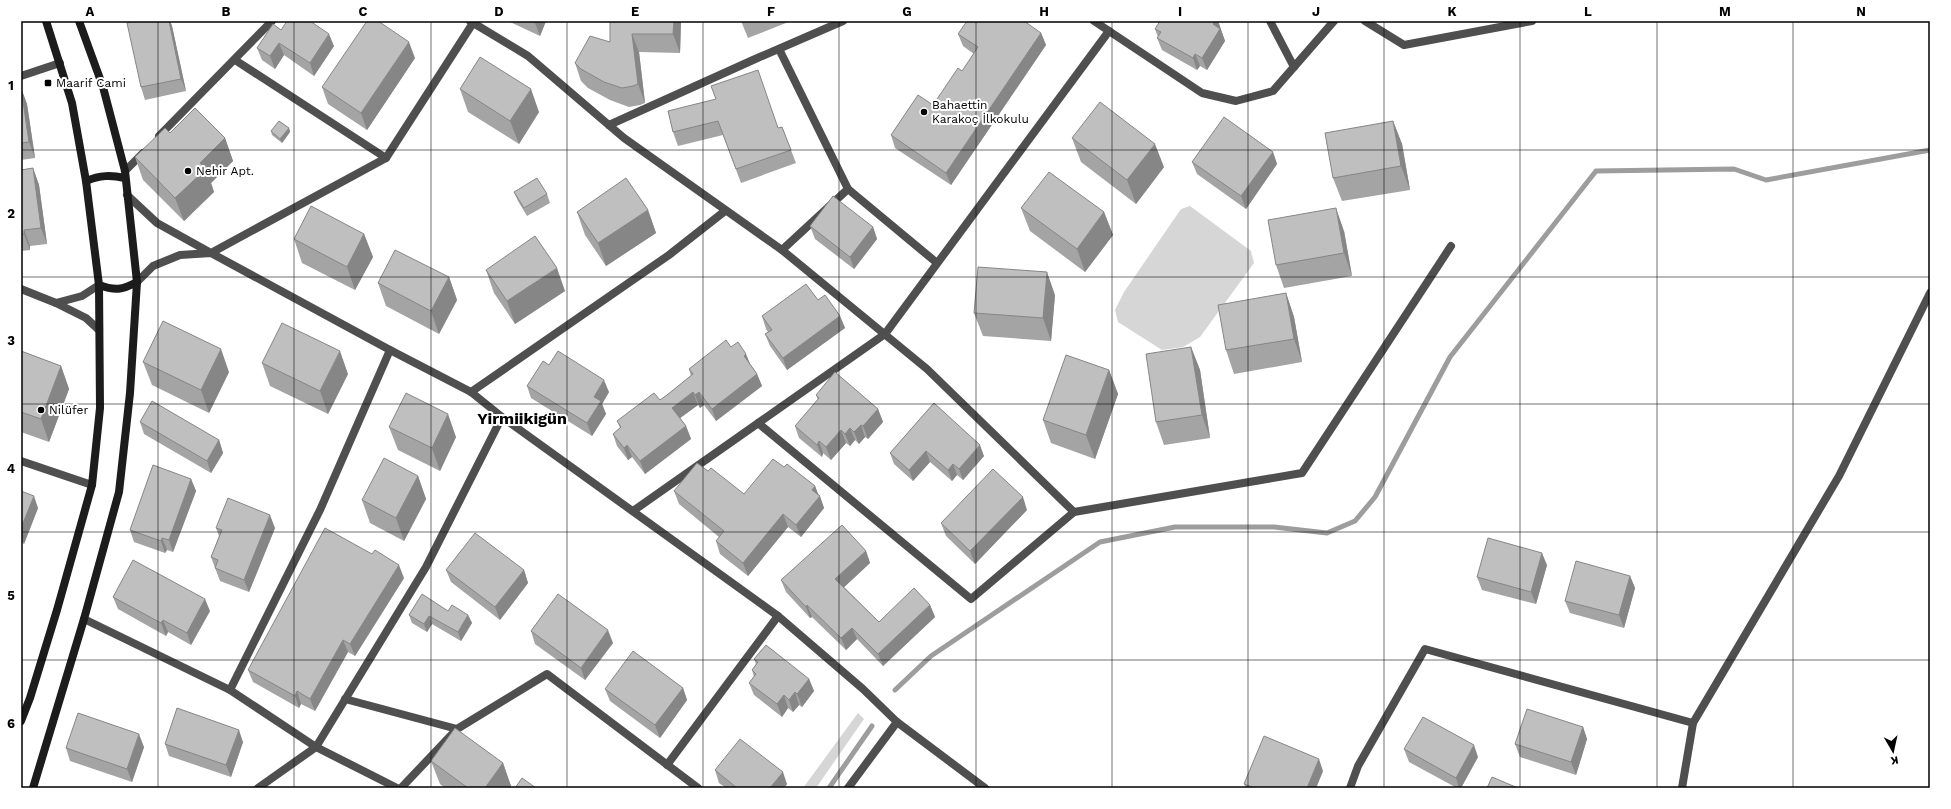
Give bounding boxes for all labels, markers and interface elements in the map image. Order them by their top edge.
text: A [86,4,95,19]
text: B [222,4,231,19]
text: C [359,4,368,19]
text: D [494,4,504,19]
text: E [631,4,639,19]
text: F [767,4,775,19]
text: G [902,4,912,19]
text: H [1039,4,1049,19]
text: I [1178,4,1182,19]
text: J [1312,4,1320,19]
text: K [1447,4,1457,19]
text: L [1584,4,1592,19]
text: M [1719,4,1731,19]
text: N [1856,4,1866,19]
place label: Maarif Cami [56,76,126,90]
text: 1 [8,78,14,93]
marker: Maarif Cami [43,78,53,88]
place label: Bahaettin Karakoç İlkokulu [932,98,1029,126]
marker: Bahaettin Karakoç İlkokulu [919,107,929,117]
place label: Nehir Apt. [196,164,254,178]
marker: Nehir Apt. [183,166,193,176]
text: 2 [7,206,15,221]
text: 3 [7,333,15,348]
place label: Nilüfer [49,403,89,417]
marker: Nilüfer [36,405,46,415]
district label: Yirmiikigün [477,409,567,428]
text: 4 [7,461,16,476]
text: 5 [7,588,15,603]
text: 6 [7,716,15,731]
north arrow [1873,731,1913,771]
text: K [1889,753,1899,767]

